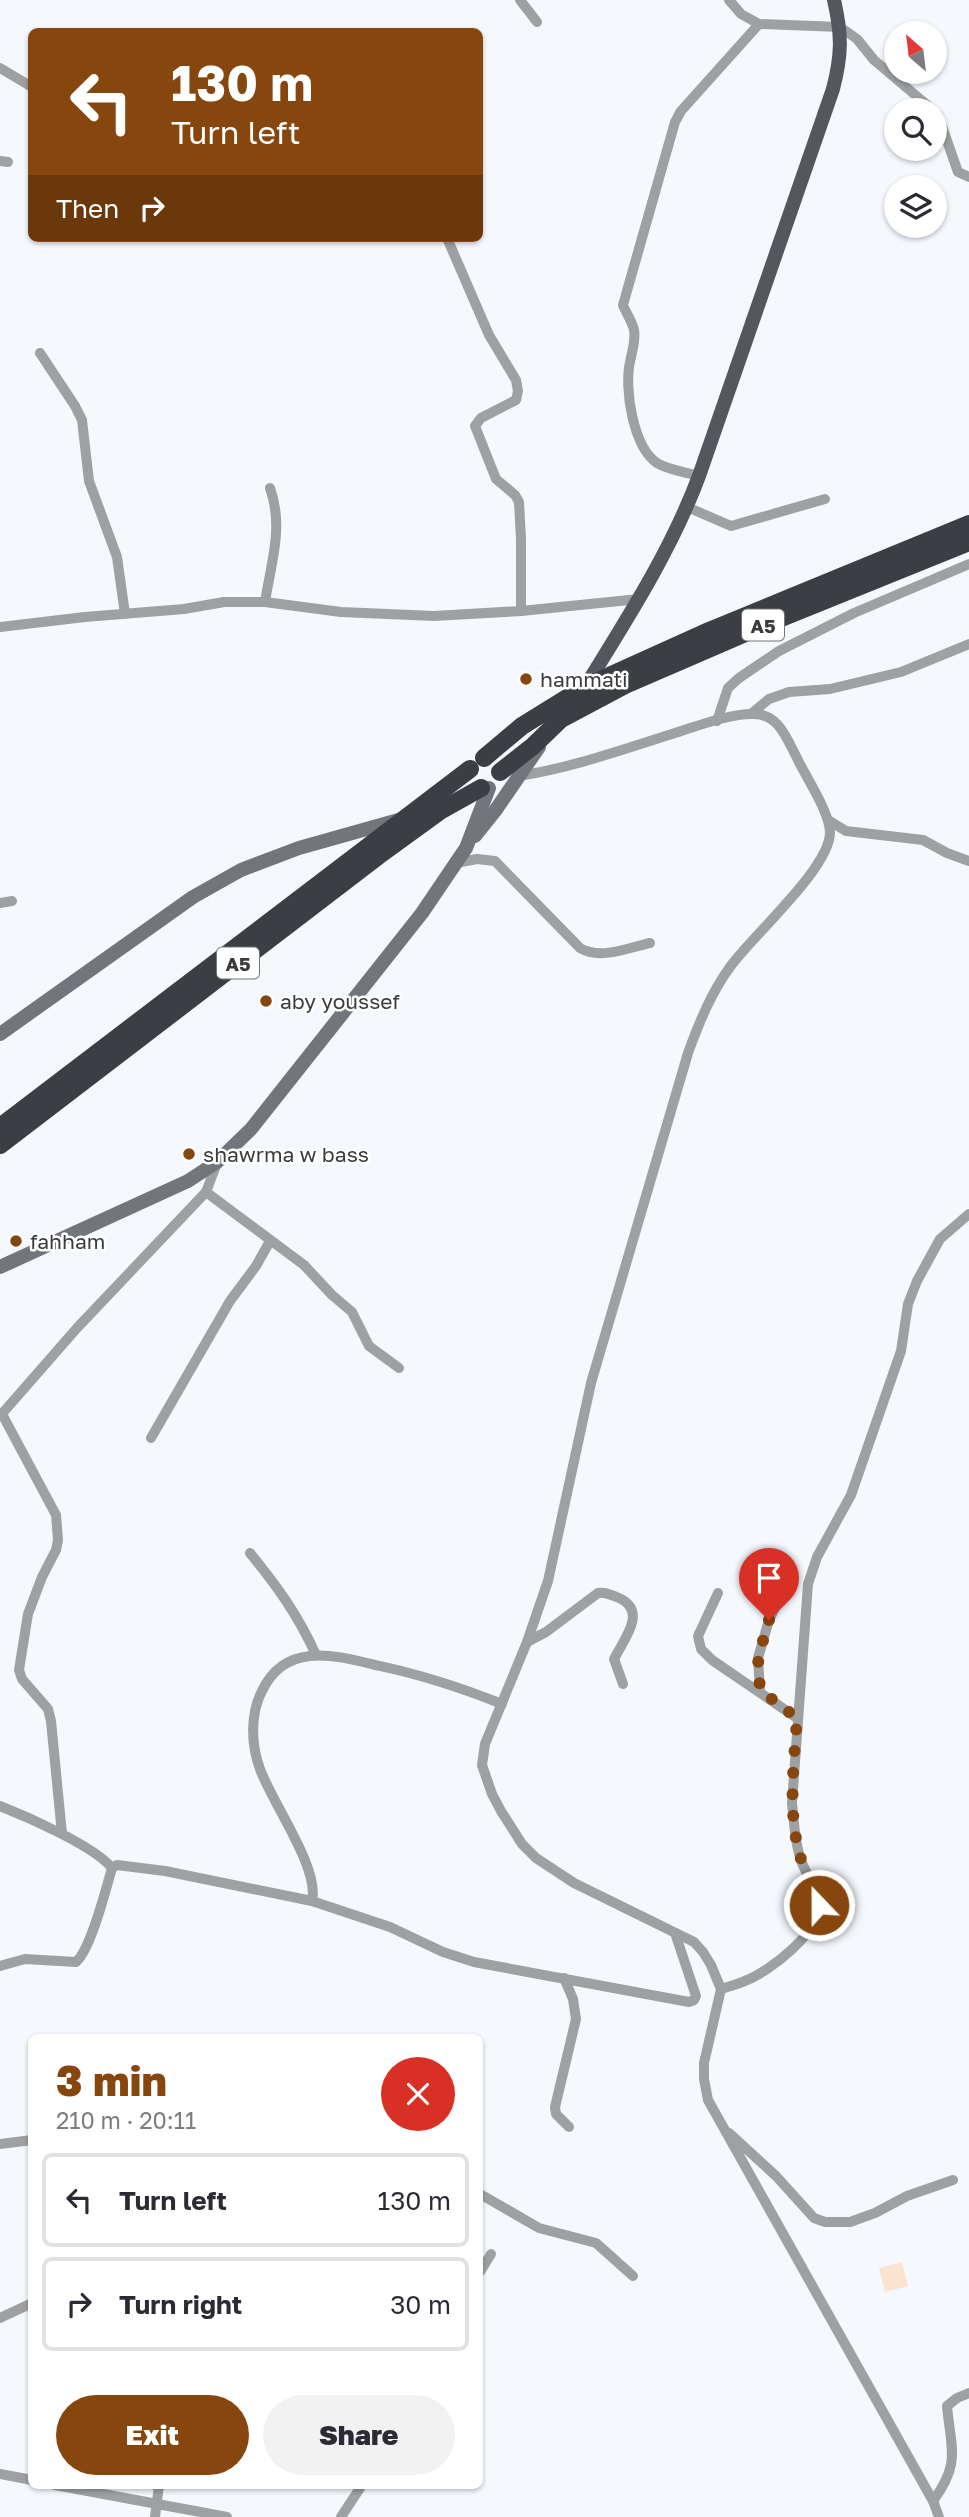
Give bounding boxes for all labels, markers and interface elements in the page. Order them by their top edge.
north arrow [884,21,947,84]
map controls [884,21,947,238]
text: 130 m [171,53,313,112]
icon: left [56,56,147,147]
button: search [884,98,947,161]
text: Turn left [171,113,300,151]
button: layers [884,175,947,238]
icon: right [133,189,171,227]
text: Then [56,193,119,224]
road number: A5 [742,610,784,640]
place label: hammati [540,666,628,692]
marker: hammati [518,671,534,687]
road number: A5 [217,948,259,979]
place label: aby youssef [280,988,400,1014]
marker: aby youssef [258,993,274,1009]
place label: shawrma w bass [203,1141,369,1167]
marker: shawrma w bass [181,1146,197,1162]
place label: fahham [30,1228,105,1254]
marker: fahham [8,1233,24,1249]
pin [739,1548,799,1620]
icon: arrive [750,1559,788,1597]
position arrow [782,1868,856,1942]
text: 3 min [56,2055,167,2105]
button: close [381,2057,455,2131]
text: 210 m · 20:11 [56,2106,196,2134]
icon: left [60,2181,98,2219]
text: Turn left [119,2185,227,2216]
text: 130 m [378,2185,451,2216]
icon: right [60,2285,98,2323]
text: Turn right [119,2289,242,2320]
text: 30 m [390,2289,451,2320]
button: Exit [56,2395,249,2475]
button: Share [263,2395,455,2475]

